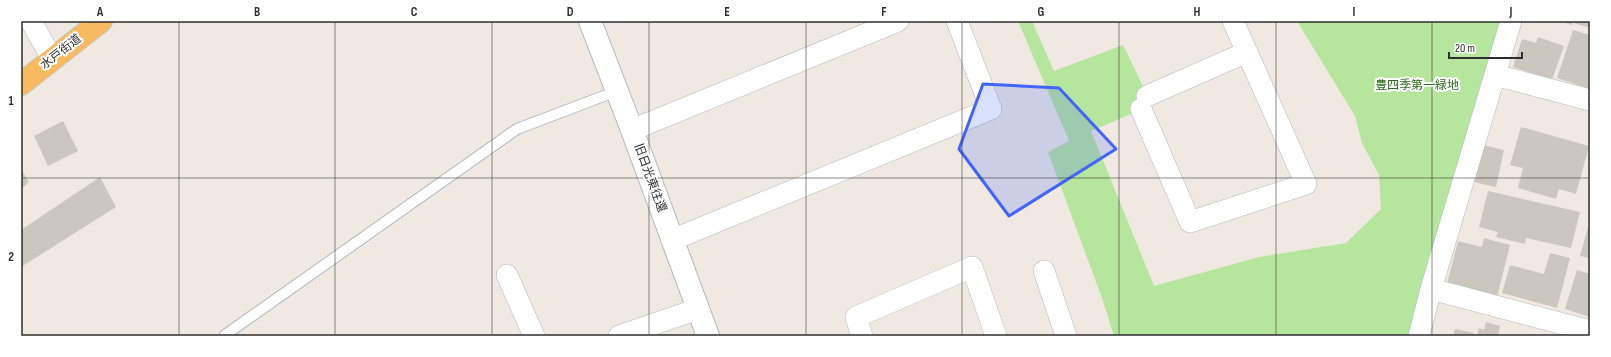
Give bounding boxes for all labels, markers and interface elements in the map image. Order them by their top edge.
text: A [96,4,104,20]
text: B [254,4,260,20]
text: C [411,4,418,20]
text: D [567,4,574,20]
text: E [724,4,730,20]
text: F [881,4,887,20]
text: G [1038,4,1045,20]
text: H [1194,4,1201,20]
text: I [1353,4,1356,20]
text: J [1509,4,1513,20]
street label: 水戸街道 [37,31,85,73]
scale bar [1449,34,1522,60]
text: 20 m [1455,41,1475,56]
park label: 豊四季第一緑地 [1375,78,1459,93]
text: 1 [8,93,14,109]
street label: 旧日光東往還 [631,142,669,214]
text: 2 [8,249,14,265]

